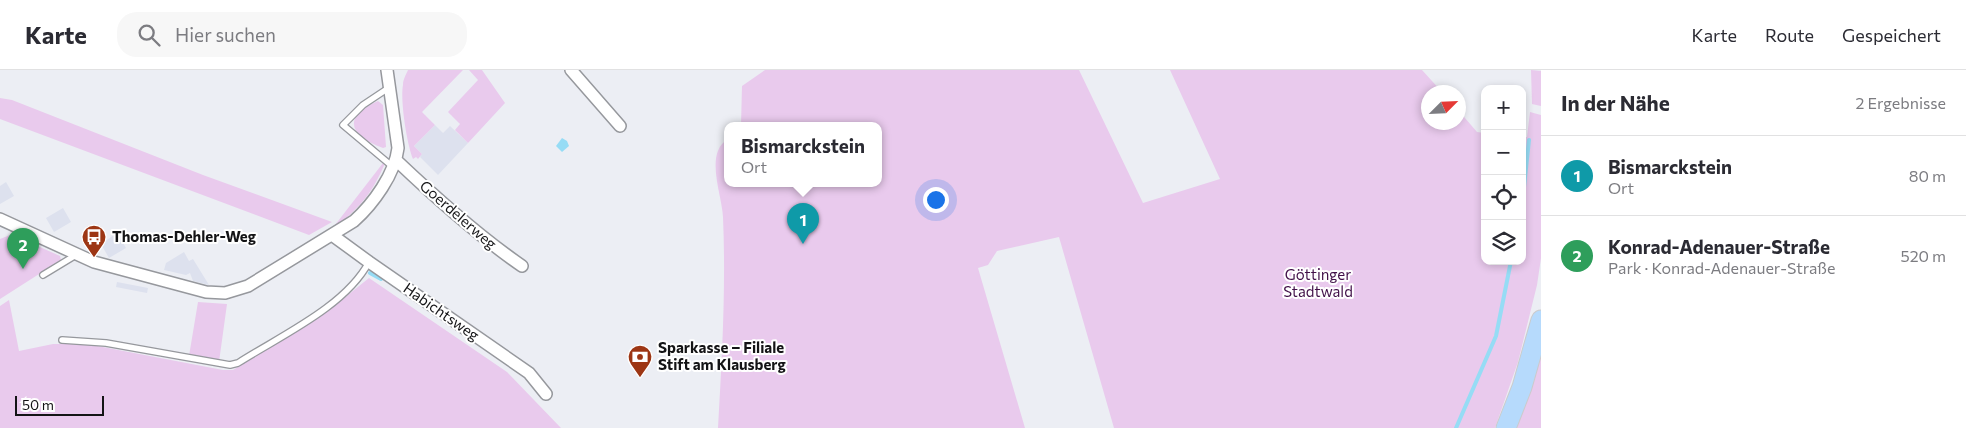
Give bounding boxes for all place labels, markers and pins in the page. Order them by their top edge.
pin: 1 [787,203,819,244]
bus stop icon: Thomas-Dehler-Weg [81,224,107,258]
place label: Thomas-Dehler-Weg [112,227,256,245]
pin: 2 [7,228,39,269]
place label: Sparkasse – Filiale Stift am Klausberg [658,338,786,373]
bank icon: Sparkasse – Filiale Stift am Klausberg [627,344,653,378]

